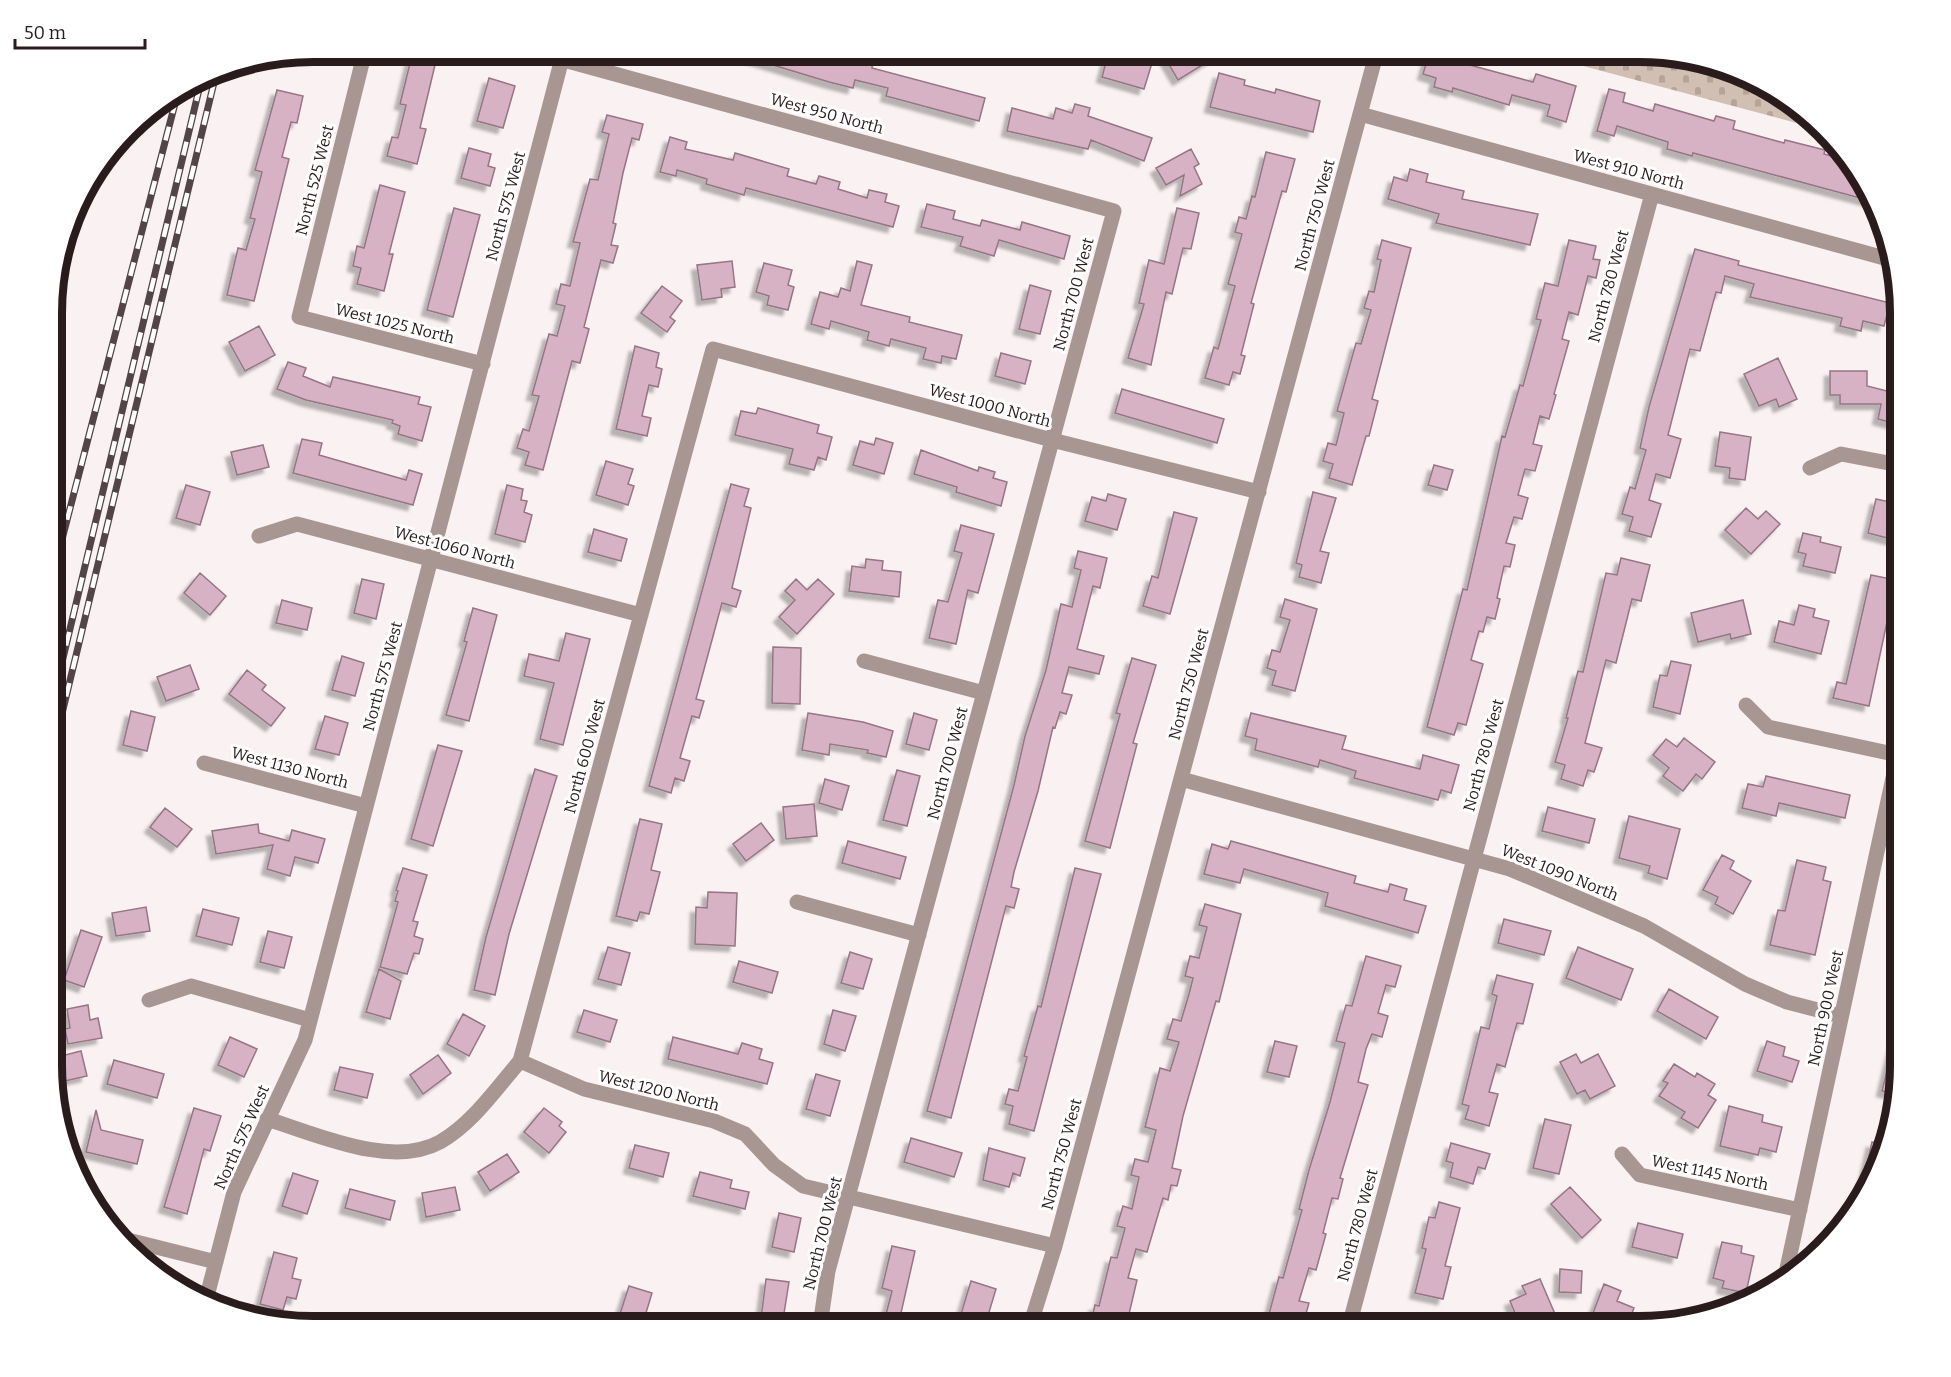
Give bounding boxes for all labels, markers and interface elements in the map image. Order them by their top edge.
scale bar [15,12,146,50]
text: 50 m [24,22,66,44]
street label: West 950 North [768,89,886,138]
street label: North 525 West [292,123,337,238]
street label: West 910 North [1571,146,1687,193]
street label: North 575 West [482,149,529,263]
street label: North 750 West [1290,157,1339,273]
street label: North 780 West [1584,228,1633,344]
street label: North 700 West [1049,235,1098,353]
street label: West 1025 North [333,300,456,347]
street label: West 1000 North [927,380,1053,431]
street label: West 1060 North [392,522,517,573]
street label: North 575 West [359,619,406,733]
street label: North 750 West [1164,626,1213,742]
street label: North 600 West [560,696,609,816]
street label: North 780 West [1459,697,1508,813]
street label: North 700 West [923,704,972,822]
street label: West 1130 North [229,743,351,792]
street label: West 1090 North [1499,840,1621,905]
street label: North 900 West [1804,948,1847,1068]
street label: West 1200 North [597,1066,721,1115]
street label: North 575 West [210,1082,273,1193]
street label: North 750 West [1037,1096,1086,1212]
street label: West 1145 North [1650,1151,1770,1194]
street label: North 780 West [1333,1167,1382,1283]
street label: North 700 West [799,1174,846,1292]

